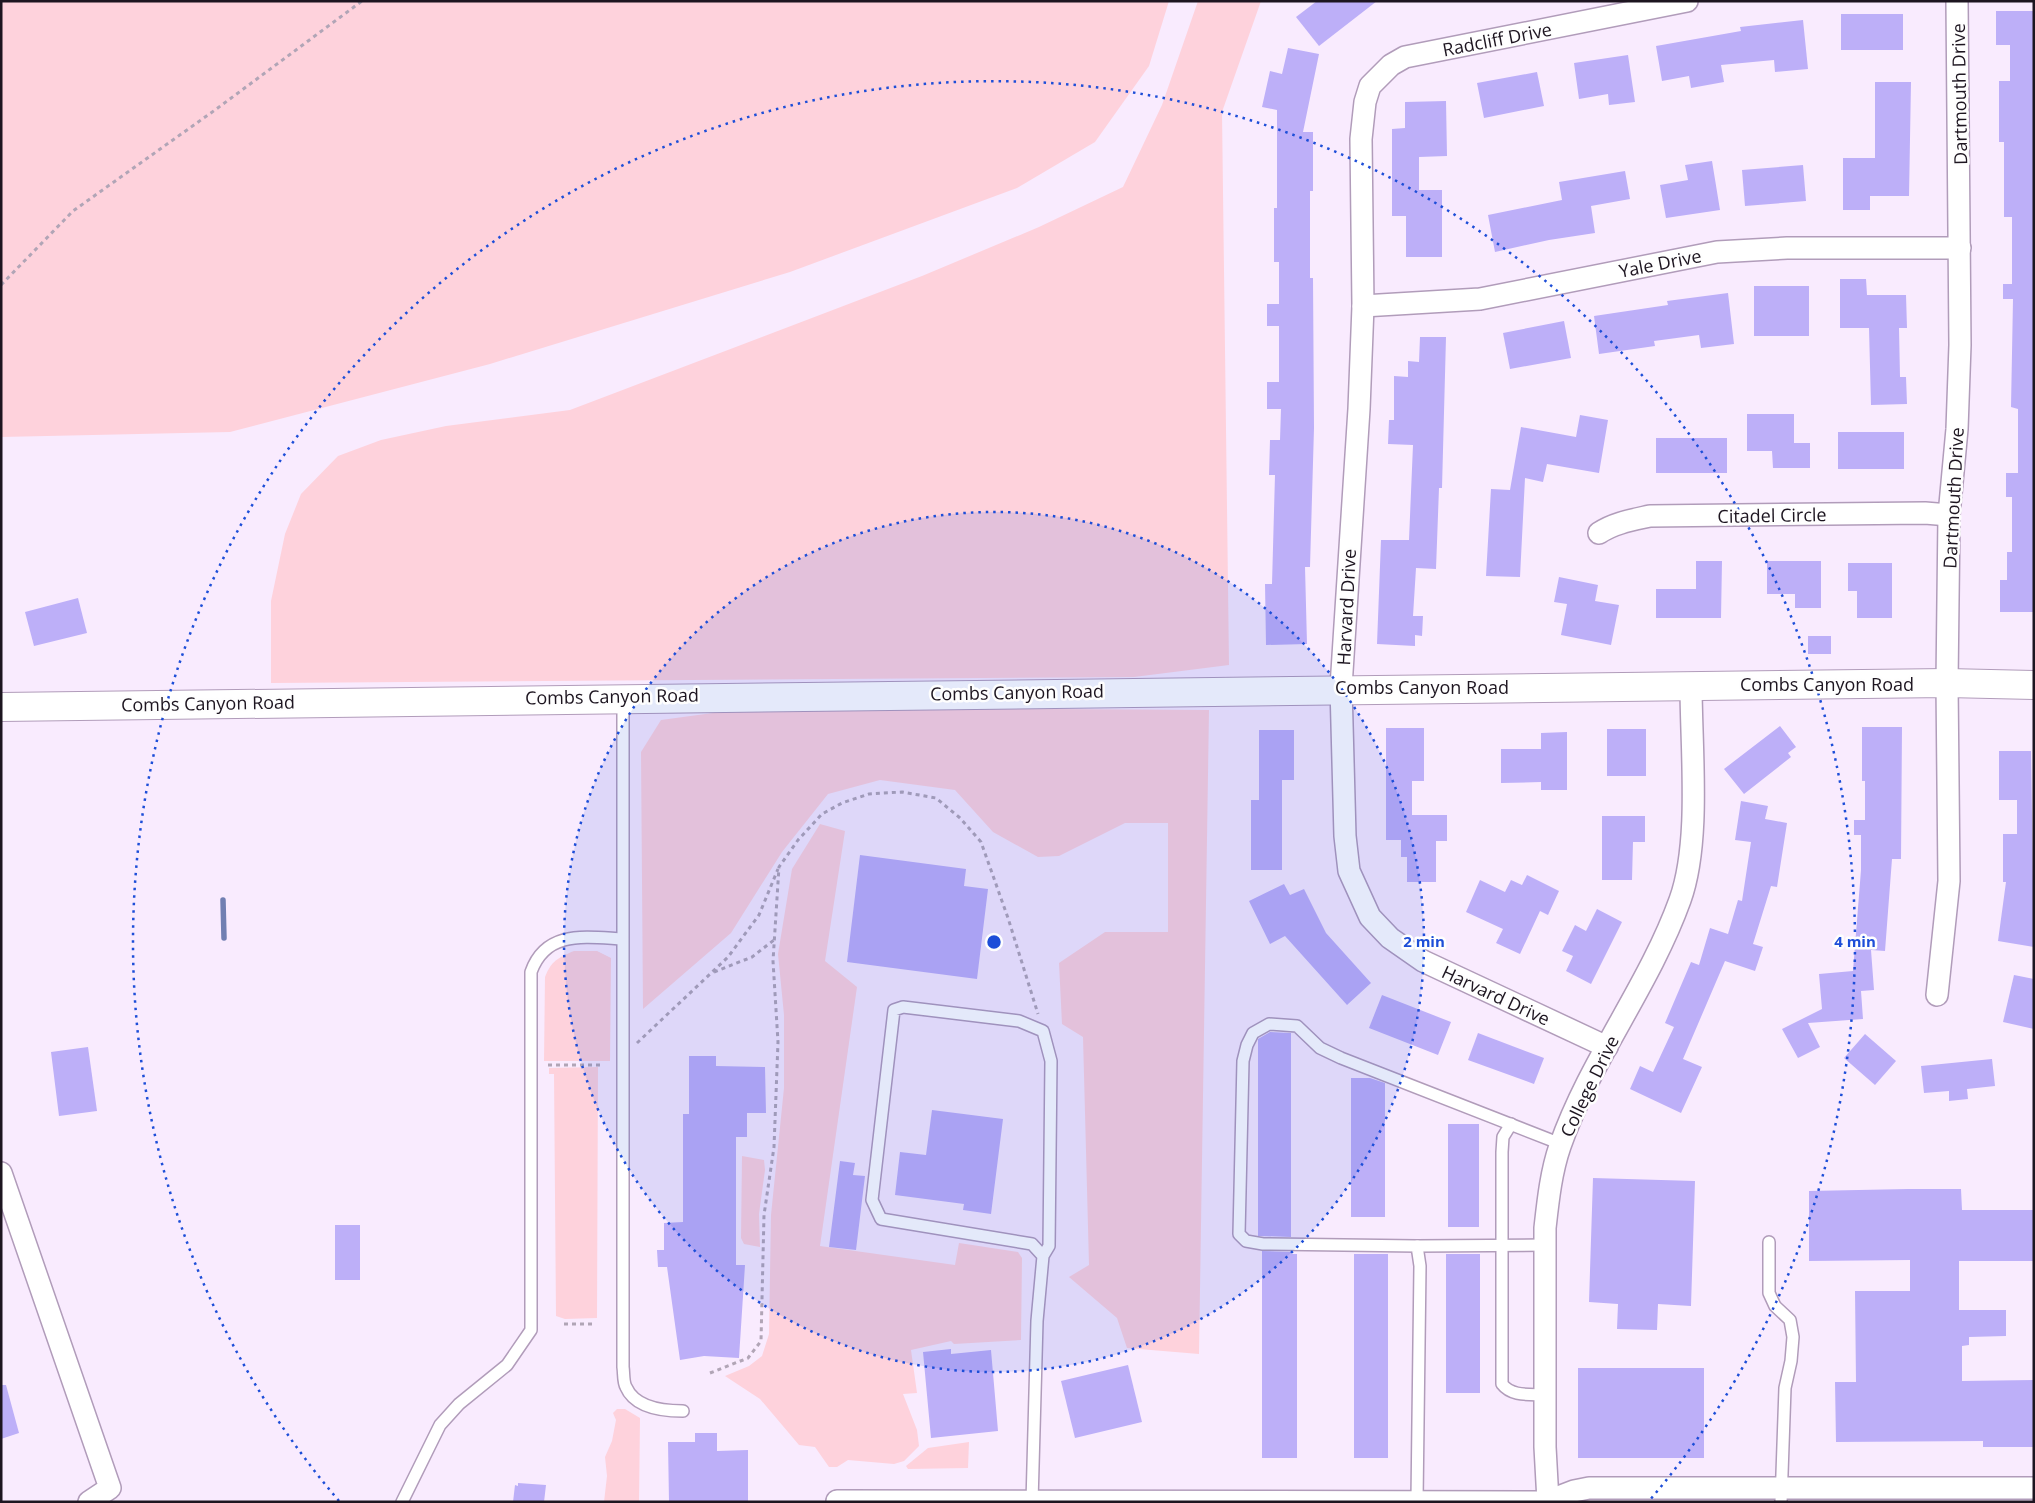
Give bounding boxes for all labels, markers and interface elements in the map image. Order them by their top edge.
street label: Radcliff Drive [1440,17,1554,61]
street label: Dartmouth Drive [1946,23,1972,165]
street label: Yale Drive [1617,243,1703,283]
street label: Dartmouth Drive [1937,427,1969,569]
street label: Citadel Circle [1717,502,1827,528]
street label: Harvard Drive [1331,548,1361,666]
street label: Combs Canyon Road [1740,672,1914,696]
street label: Combs Canyon Road [1335,675,1509,699]
street label: Combs Canyon Road [930,678,1104,706]
street label: Combs Canyon Road [525,682,699,710]
street label: Combs Canyon Road [121,689,295,717]
text: 2 min [1403,931,1445,951]
text: 4 min [1834,931,1876,951]
centre of rings [985,933,1003,951]
street label: Harvard Drive [1438,959,1554,1031]
street label: College Drive [1554,1031,1624,1141]

